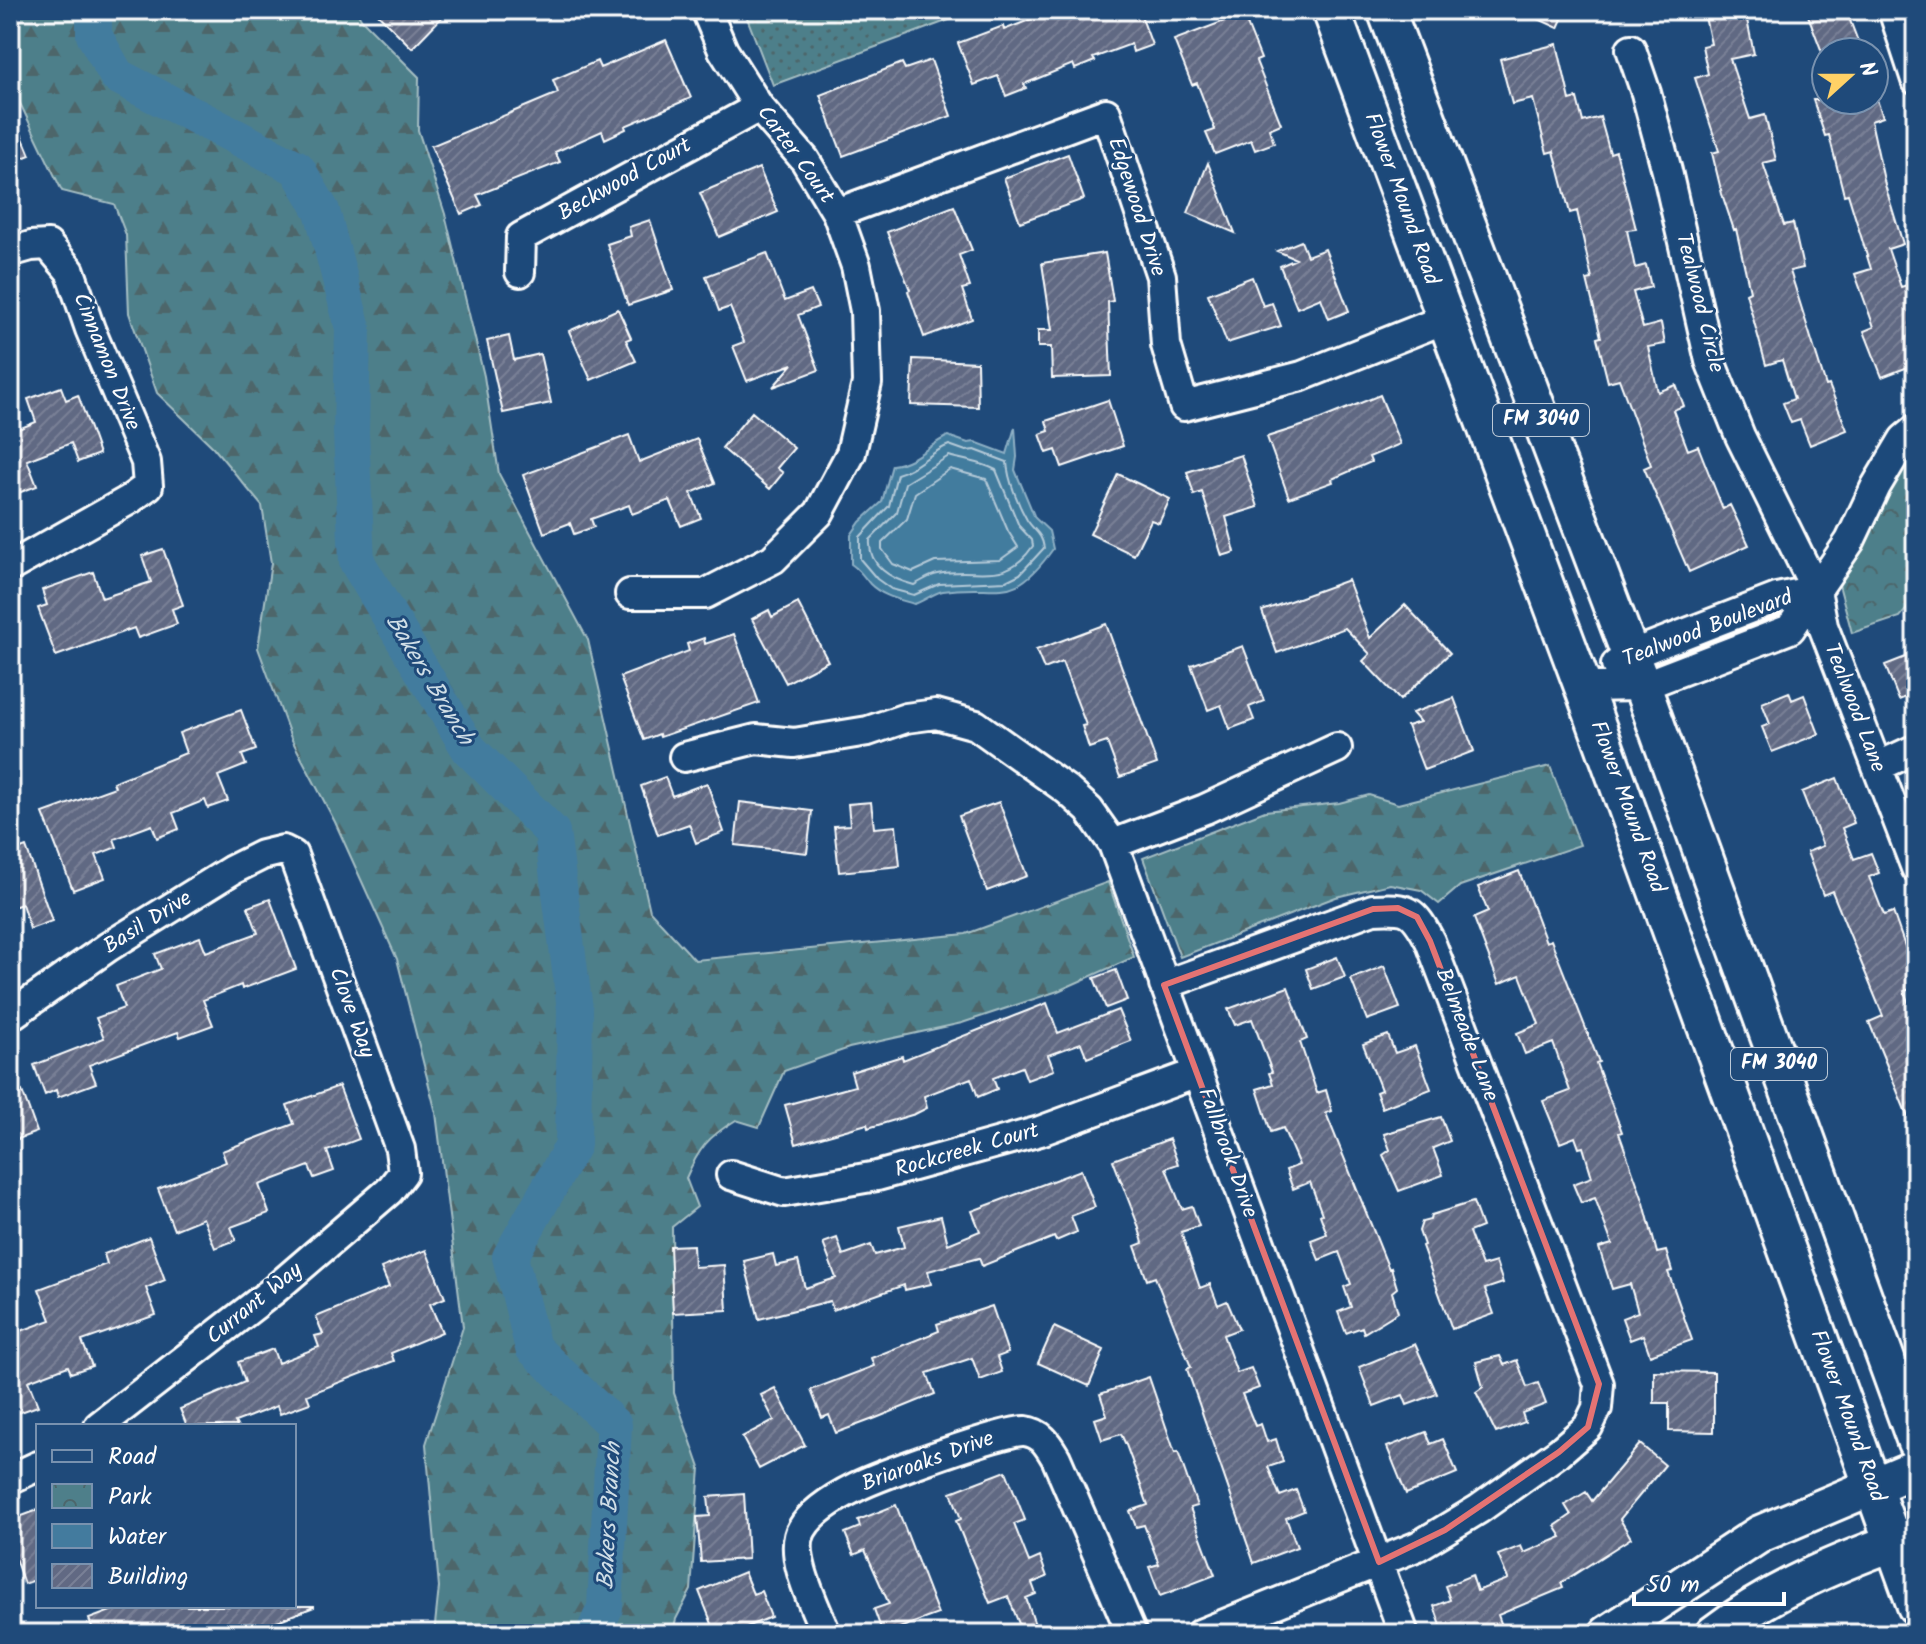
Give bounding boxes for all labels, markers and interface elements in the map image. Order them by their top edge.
north arrow [1810,36,1890,116]
text: N [1848,57,1885,83]
street label: Carter Court [747,98,843,212]
street label: Flower Mound Road [1354,108,1449,291]
street label: Beckwood Court [552,129,699,231]
street label: Edgewood Drive [1097,133,1175,281]
street label: Tealwood Circle [1665,230,1733,377]
street label: Cinnamon Drive [62,288,150,436]
road number: FM 3040 [1493,404,1589,436]
street label: Tealwood Boulevard [1618,580,1799,678]
water label: Bakers Branch [374,607,485,755]
street label: Tealwood Lane [1813,638,1895,778]
street label: Flower Mound Road [1580,716,1675,899]
street label: Basil Drive [97,882,199,964]
street label: Clove Way [318,963,384,1064]
street label: Belmeade Lane [1424,963,1508,1107]
road number: FM 3040 [1731,1048,1827,1080]
street label: Fallbrook Drive [1187,1083,1267,1223]
street label: Rockcreek Court [891,1114,1044,1188]
street label: Currant Way [199,1254,311,1354]
street label: Flower Mound Road [1800,1325,1895,1508]
street label: Briaroaks Drive [857,1422,999,1502]
legend [36,1424,296,1608]
text: Road [108,1438,157,1477]
water label: Bakers Branch [587,1439,633,1591]
text: Park [108,1478,152,1517]
text: Water [108,1518,168,1557]
scale bar [1634,1556,1784,1606]
text: Building [108,1558,188,1597]
text: 50 m [1646,1566,1700,1605]

